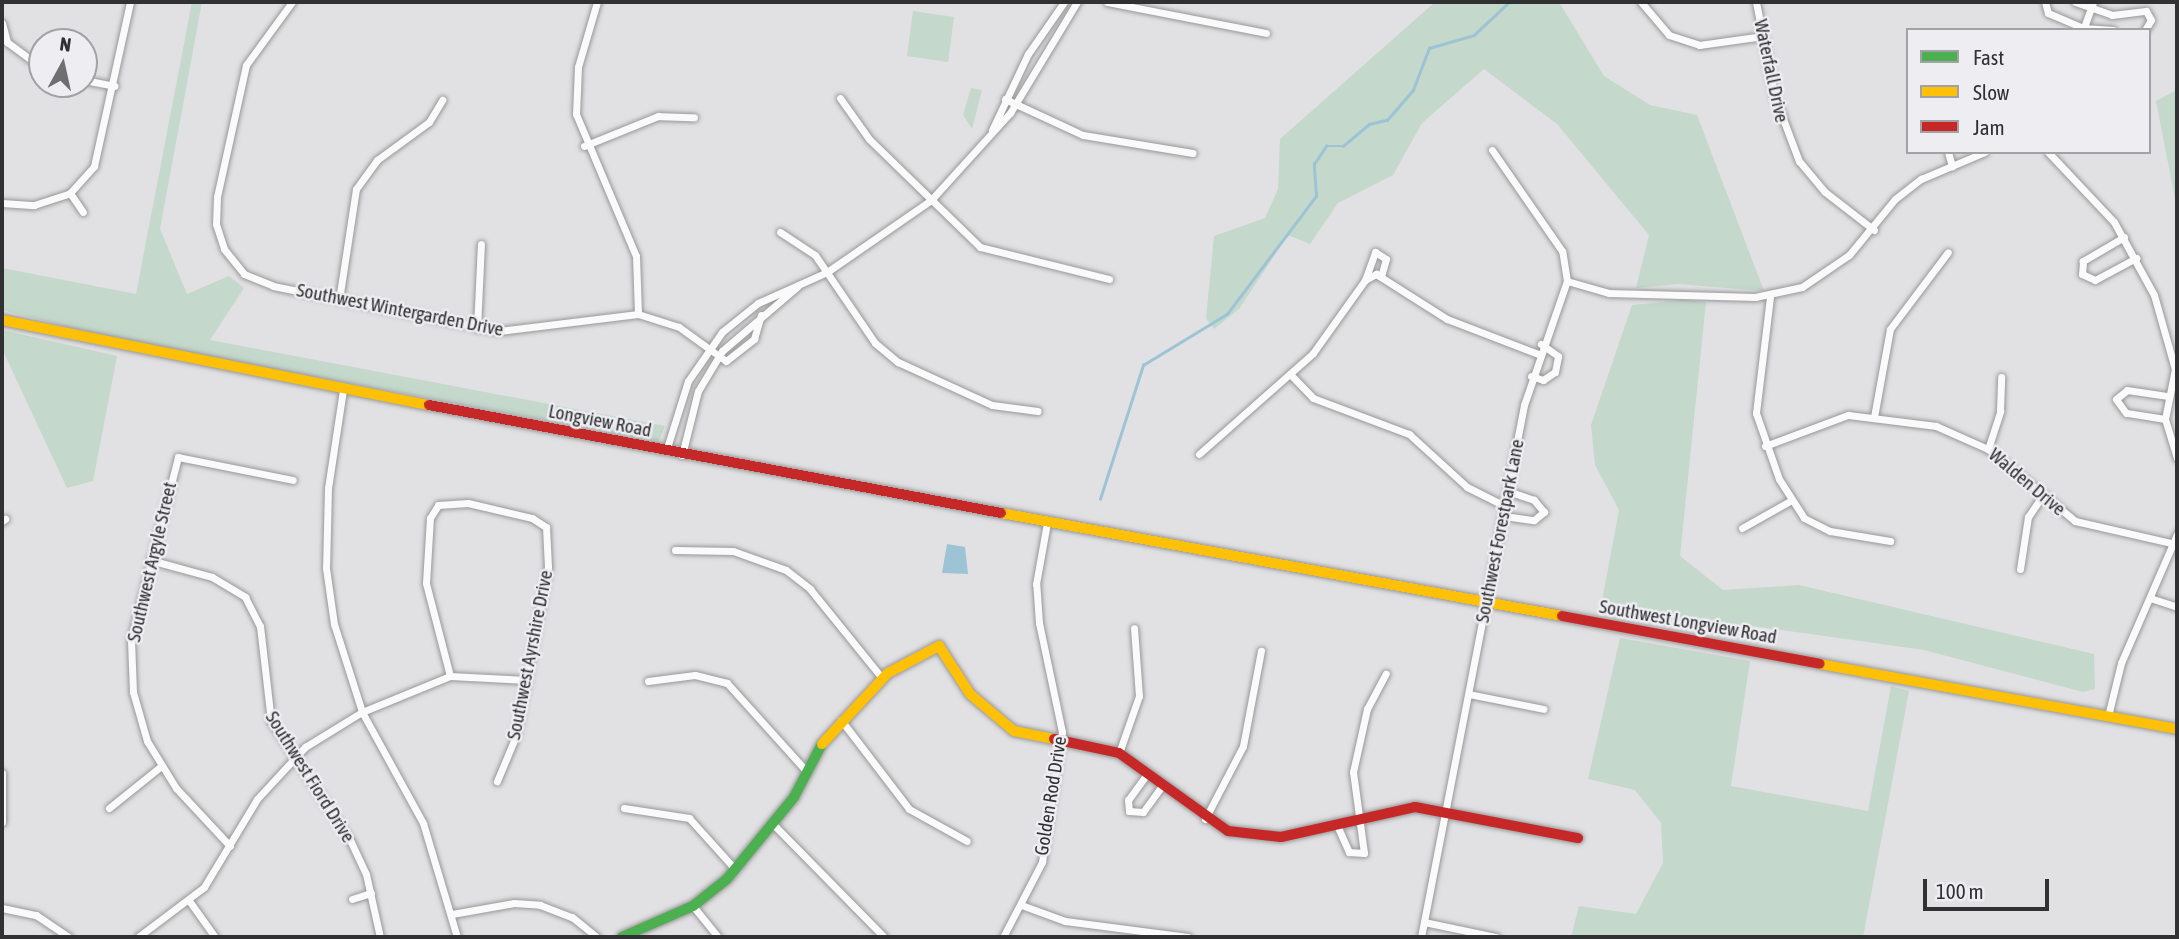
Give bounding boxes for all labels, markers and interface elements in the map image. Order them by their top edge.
street label: Waterfall Drive [1749,17,1793,125]
north arrow [28,28,98,98]
legend [1906,28,2151,154]
text: N [59,33,73,56]
text: Fast [1973,45,2004,69]
text: Slow [1973,80,2009,104]
text: Jam [1973,115,2005,139]
street label: Southwest Wintergarden Drive [295,279,505,341]
street label: Longview Road [547,400,653,442]
street label: Southwest Forestpark Lane [1471,437,1529,625]
street label: Walden Drive [1984,443,2070,521]
street label: Southwest Argyle Street [123,480,181,644]
street label: Southwest Ayrshire Drive [502,568,558,742]
street label: Southwest Longview Road [1597,595,1779,649]
street label: Southwest Fiord Drive [260,707,360,847]
street label: Golden Rod Drive [1030,735,1072,857]
scale bar [1927,866,2053,910]
text: 100 m [1936,879,1984,903]

